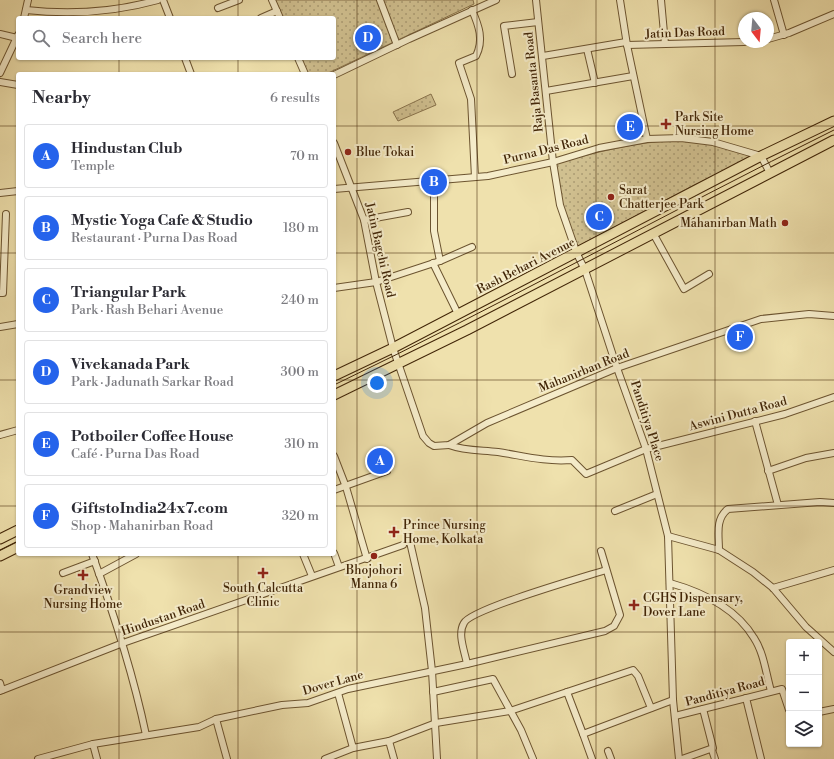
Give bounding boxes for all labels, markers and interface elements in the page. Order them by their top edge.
north arrow [738,12,774,48]
search box [16,16,336,60]
pin: D [355,23,381,53]
street label: Jatin Das Road [644,24,725,42]
icon: search [30,27,52,49]
text: Search here [62,29,142,48]
street label: Raja Basanta Road [521,31,547,133]
text: Nearby [32,87,91,109]
text: 6 results [270,90,320,106]
place label: Park Site Nursing Home [675,110,754,139]
pin: E [617,112,643,142]
marker: Park Site Nursing Home [660,118,672,130]
street label: Purna Das Road [502,132,590,168]
text: Hindustan Club [71,139,182,158]
place label: Blue Tokai [355,145,414,160]
marker: Blue Tokai [343,147,353,157]
text: A [41,148,51,164]
text: 70 m [290,148,319,164]
text: Temple [71,158,115,174]
pin: B [421,167,447,197]
place label: Sarat Chatterjee Park [619,183,705,212]
marker: Sarat Chatterjee Park [606,192,616,202]
street label: Jatin Bagchi Road [362,200,398,299]
pin: C [586,202,612,232]
text: Mystic Yoga Cafe & Studio [71,211,253,230]
place label: Mahanirban Math [680,216,777,231]
marker: Mahanirban Math [780,218,790,228]
text: B [41,220,51,236]
text: 180 m [283,220,319,236]
text: Restaurant · Purna Das Road [71,230,237,246]
street label: Rash Behari Avenue [474,235,578,297]
text: Triangular Park [71,283,186,302]
text: C [41,292,51,308]
text: 240 m [281,292,319,308]
text: Park · Rash Behari Avenue [71,302,223,318]
pin: F [727,322,753,352]
street label: Mahanirban Road [536,346,632,396]
text: Vivekanada Park [71,355,190,374]
text: D [41,364,51,380]
text: 300 m [281,364,319,380]
your location [367,373,387,393]
text: Park · Jadunath Sarkar Road [71,374,234,390]
street label: Panditiya Place [627,379,667,463]
street label: Aswini Dutta Road [686,394,789,435]
text: Potboiler Coffee House [71,427,234,446]
text: E [41,436,51,452]
text: 310 m [284,436,319,452]
text: Café · Purna Das Road [71,446,199,462]
pin: A [367,446,393,476]
text: GiftstoIndia24x7.com [71,499,228,518]
text: F [41,508,51,524]
text: 320 m [282,508,319,524]
text: Shop · Mahanirban Road [71,518,213,534]
place label: Prince Nursing Home, Kolkata [403,518,487,547]
marker: Prince Nursing Home, Kolkata [388,526,400,538]
marker: Bhojohori Manna 6 [369,551,379,561]
place label: Bhojohori Manna 6 [345,563,402,592]
marker: South Calcutta Clinic [257,567,269,579]
marker: Grandview Nursing Home [77,569,89,581]
place label: South Calcutta Clinic [223,581,304,610]
place label: Grandview Nursing Home [44,583,122,612]
place label: CGHS Dispensary, Dover Lane [643,591,743,620]
street label: Hindustan Road [119,597,207,639]
marker: CGHS Dispensary, Dover Lane [628,599,640,611]
map controls [786,639,822,747]
button: + [786,639,822,675]
street label: Dover Lane [301,667,365,699]
street label: Panditiya Road [684,674,767,710]
button: − [786,675,822,711]
button: layers [786,711,822,747]

